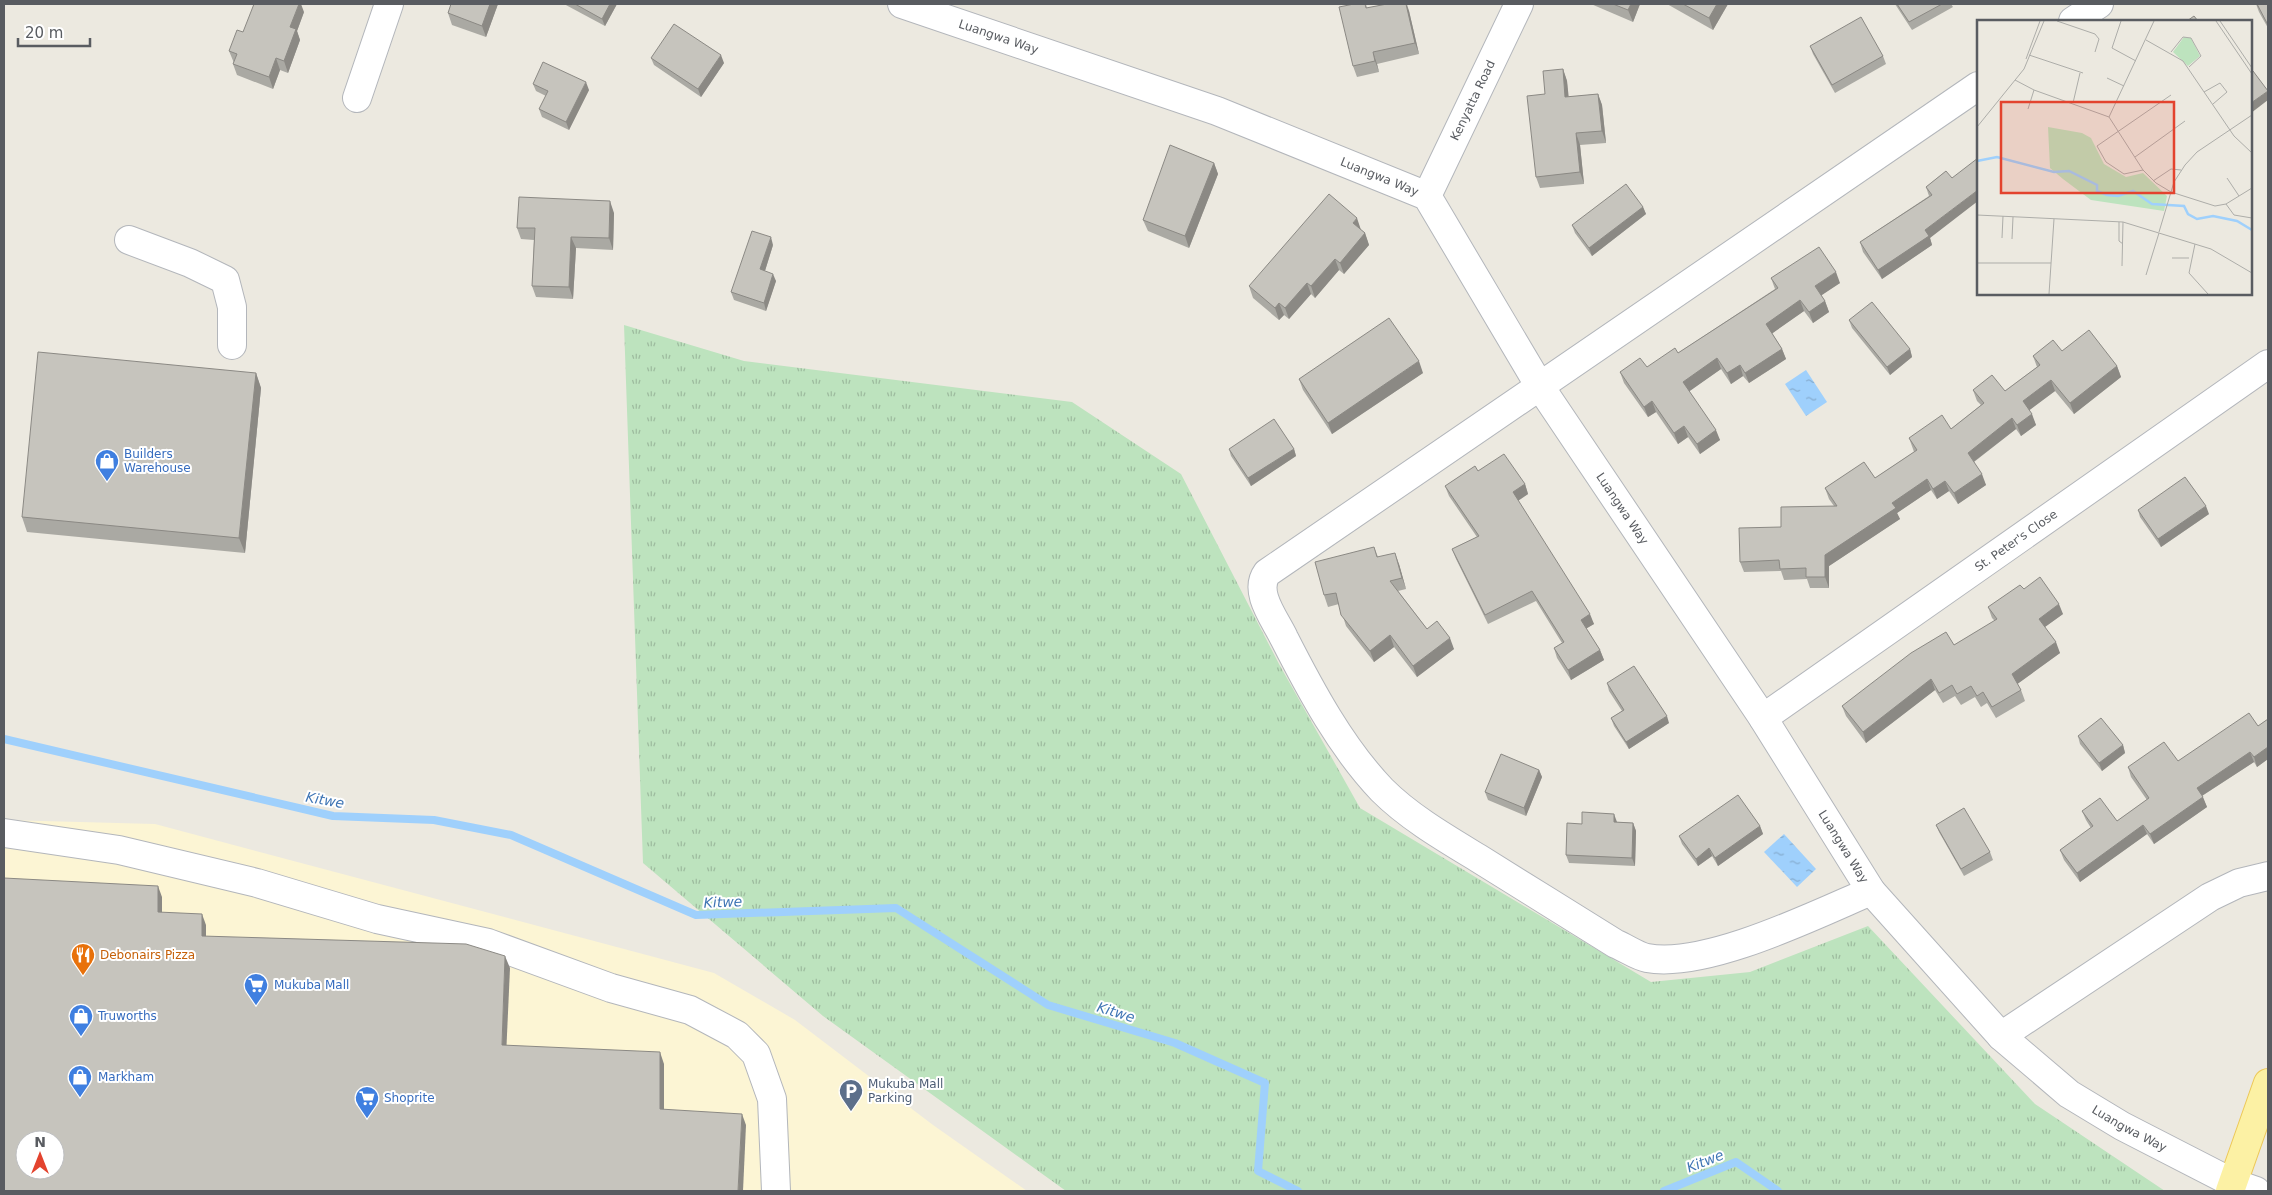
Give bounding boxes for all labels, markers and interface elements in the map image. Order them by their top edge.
scale bar [18,15,90,47]
street label: Luangwa Way [957,17,1040,57]
inset map [1977,20,2252,295]
text: 20 m [25,24,63,42]
street label: Kenyatta Road [1448,58,1498,143]
street label: Luangwa Way [1338,155,1421,199]
place label: Builders Warehouse [124,447,191,475]
shop icon: Builders Warehouse [94,448,120,482]
street label: Luangwa Way [1593,470,1651,547]
street label: St. Peter's Close [1972,507,2060,574]
water label: Kitwe [305,789,345,811]
street label: Luangwa Way [1815,808,1871,886]
water label: Kitwe [703,893,743,911]
restaurant icon: Debonairs Pizza [70,942,96,976]
place label: Debonairs Pizza [100,948,195,962]
supermarket icon: Mukuba Mall [243,972,269,1006]
place label: Mukuba Mall [274,978,349,992]
water label: Kitwe [1095,999,1137,1025]
shop icon: Truworths [68,1003,94,1037]
place label: Truworths [97,1009,157,1023]
shop icon: Markham [67,1064,93,1098]
place label: Markham [98,1070,154,1084]
place label: Mukuba Mall Parking [868,1077,943,1105]
parking icon: Mukuba Mall Parking [838,1078,864,1112]
supermarket icon: Shoprite [354,1085,380,1119]
place label: Shoprite [384,1091,435,1105]
street label: Luangwa Way [2089,1103,2169,1155]
north arrow [15,1130,65,1180]
text: N [34,1134,46,1150]
water label: Kitwe [1684,1146,1726,1176]

